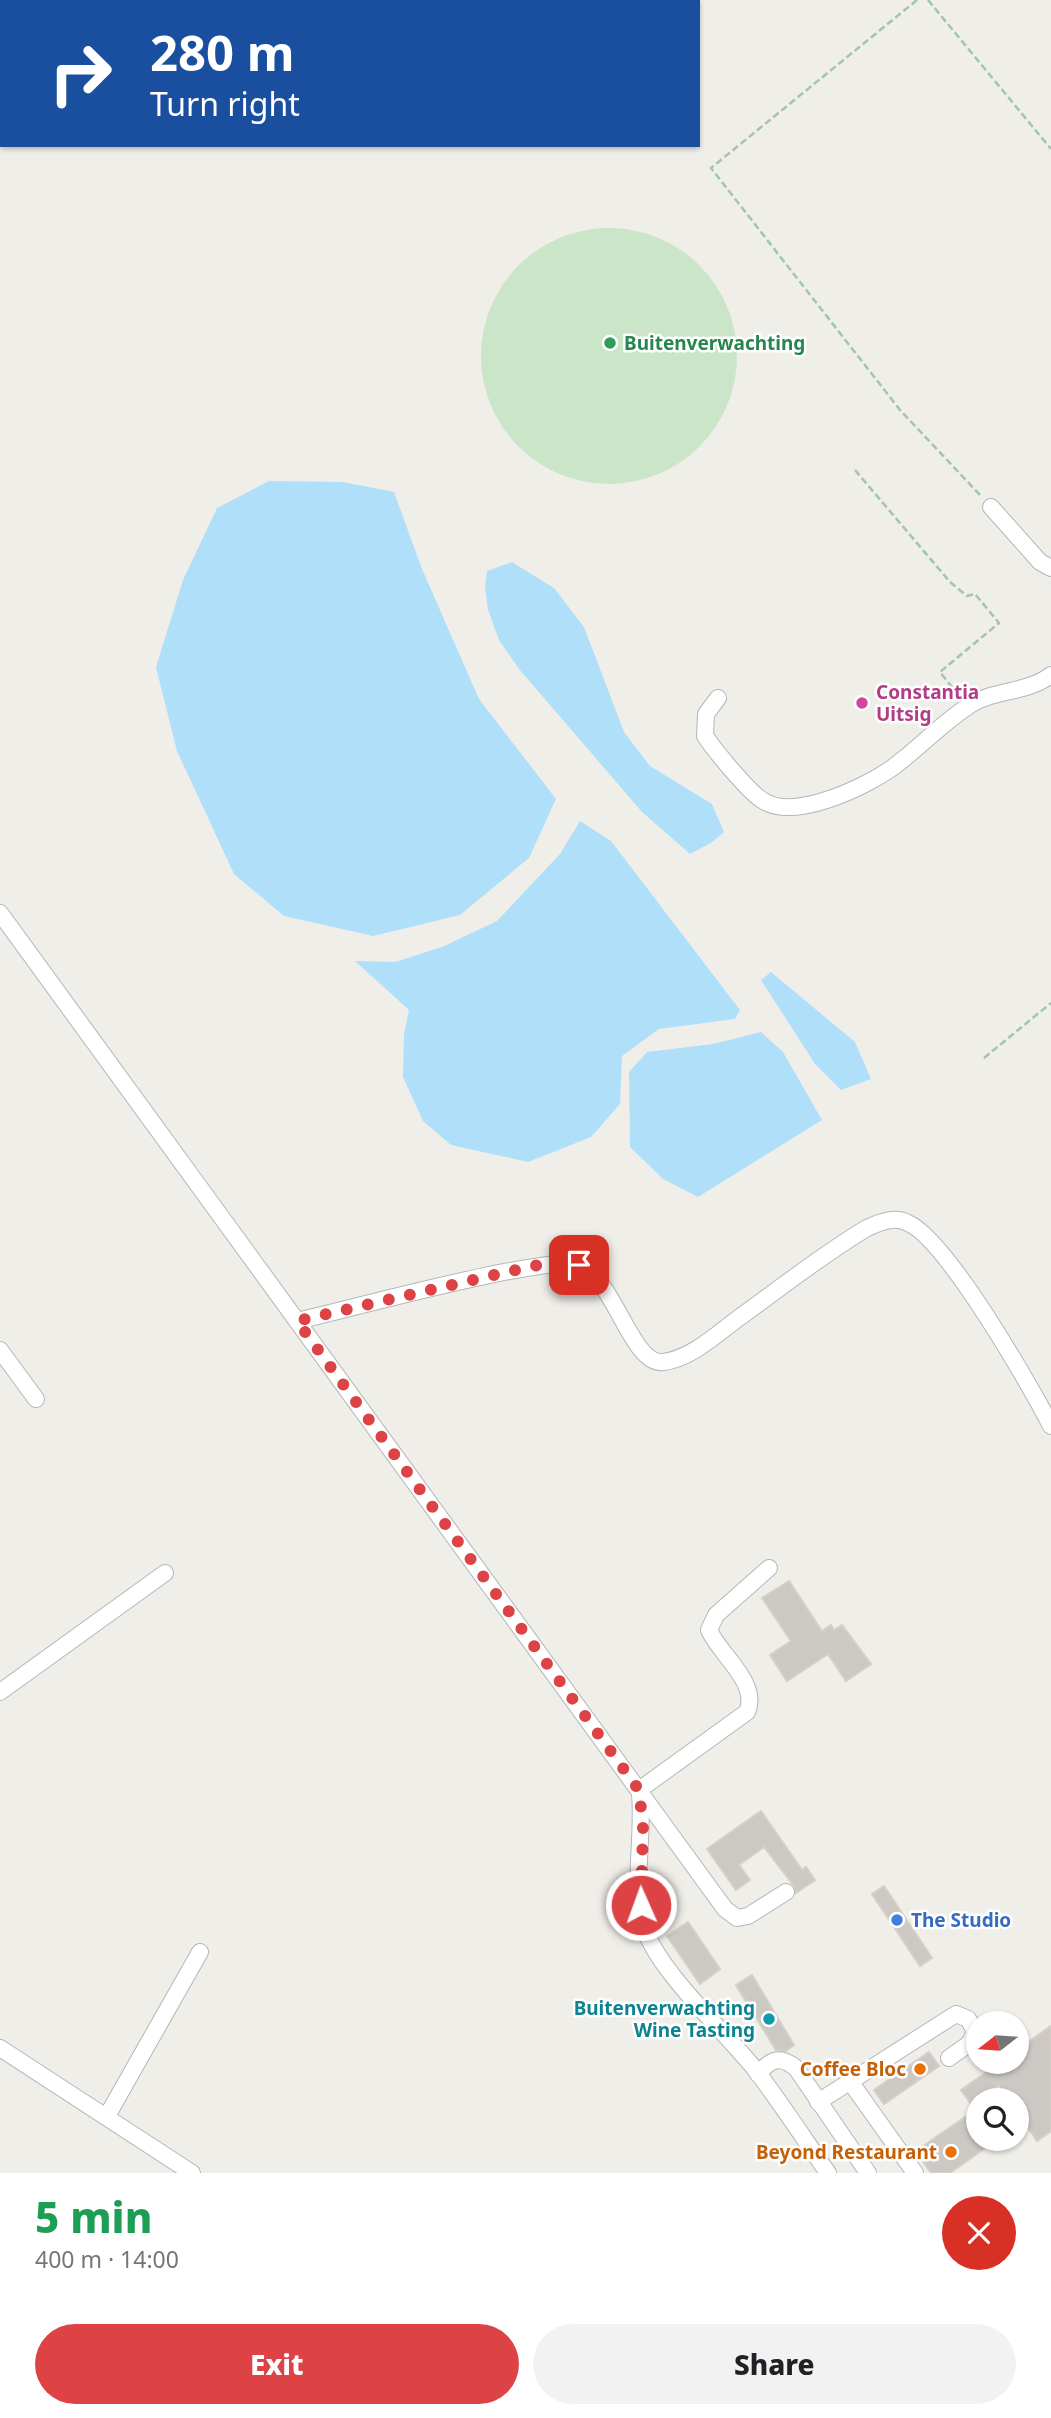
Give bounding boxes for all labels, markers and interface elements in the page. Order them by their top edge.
text: 280 m [150,19,295,85]
icon: right [35,28,126,119]
text: Turn right [150,82,300,125]
place label: Buitenverwachting [624,330,805,356]
marker: Buitenverwachting [602,335,618,351]
place label: Constantia Uitsig [876,679,979,727]
marker: Constantia Uitsig [854,695,870,711]
pin [549,1235,609,1295]
icon: arrive [560,1246,598,1284]
position arrow [604,1868,678,1942]
place label: The Studio [911,1907,1011,1933]
marker: The Studio [889,1912,905,1928]
place label: Buitenverwachting Wine Tasting [574,1995,755,2043]
marker: Buitenverwachting Wine Tasting [761,2011,777,2027]
north arrow [966,2011,1029,2074]
map controls [966,2011,1029,2151]
place label: Coffee Bloc [800,2056,906,2082]
marker: Coffee Bloc [912,2061,928,2077]
button: search [966,2088,1029,2151]
place label: Beyond Restaurant [756,2139,937,2165]
marker: Beyond Restaurant [943,2144,959,2160]
text: 5 min [35,2188,152,2245]
button: close [942,2196,1016,2270]
text: 400 m · 14:00 [35,2243,179,2275]
button: Exit [35,2324,519,2404]
button: Share [533,2324,1016,2404]

